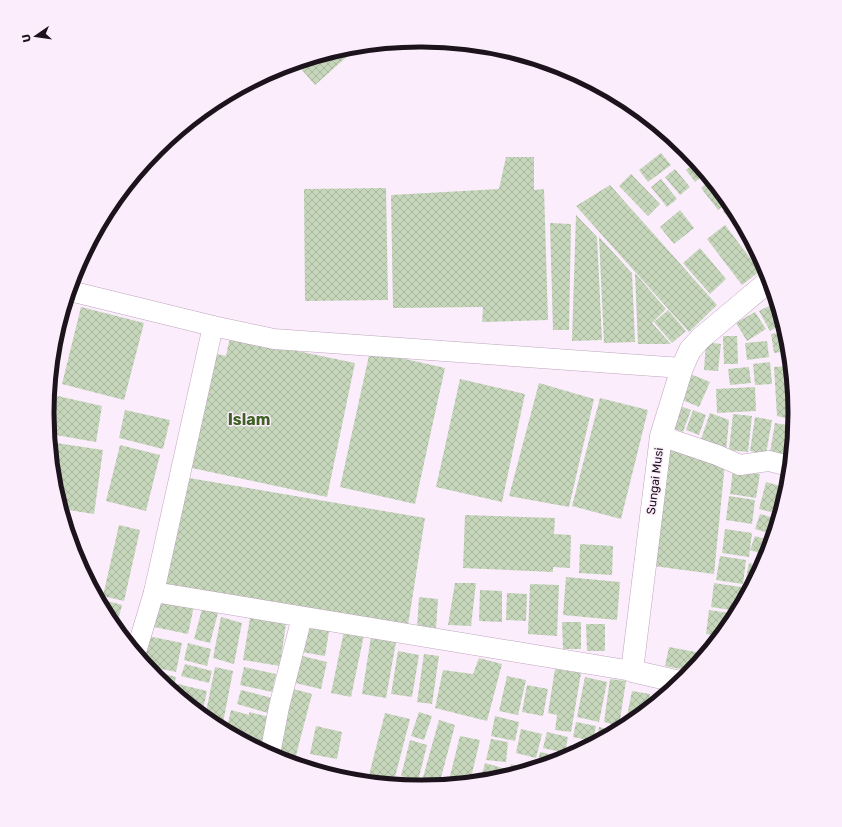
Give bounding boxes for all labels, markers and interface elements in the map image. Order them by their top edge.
north arrow [16,16,56,56]
text: U [20,33,34,43]
district label: Islam [228,410,270,429]
street label: Sungai Musi [644,447,666,515]

